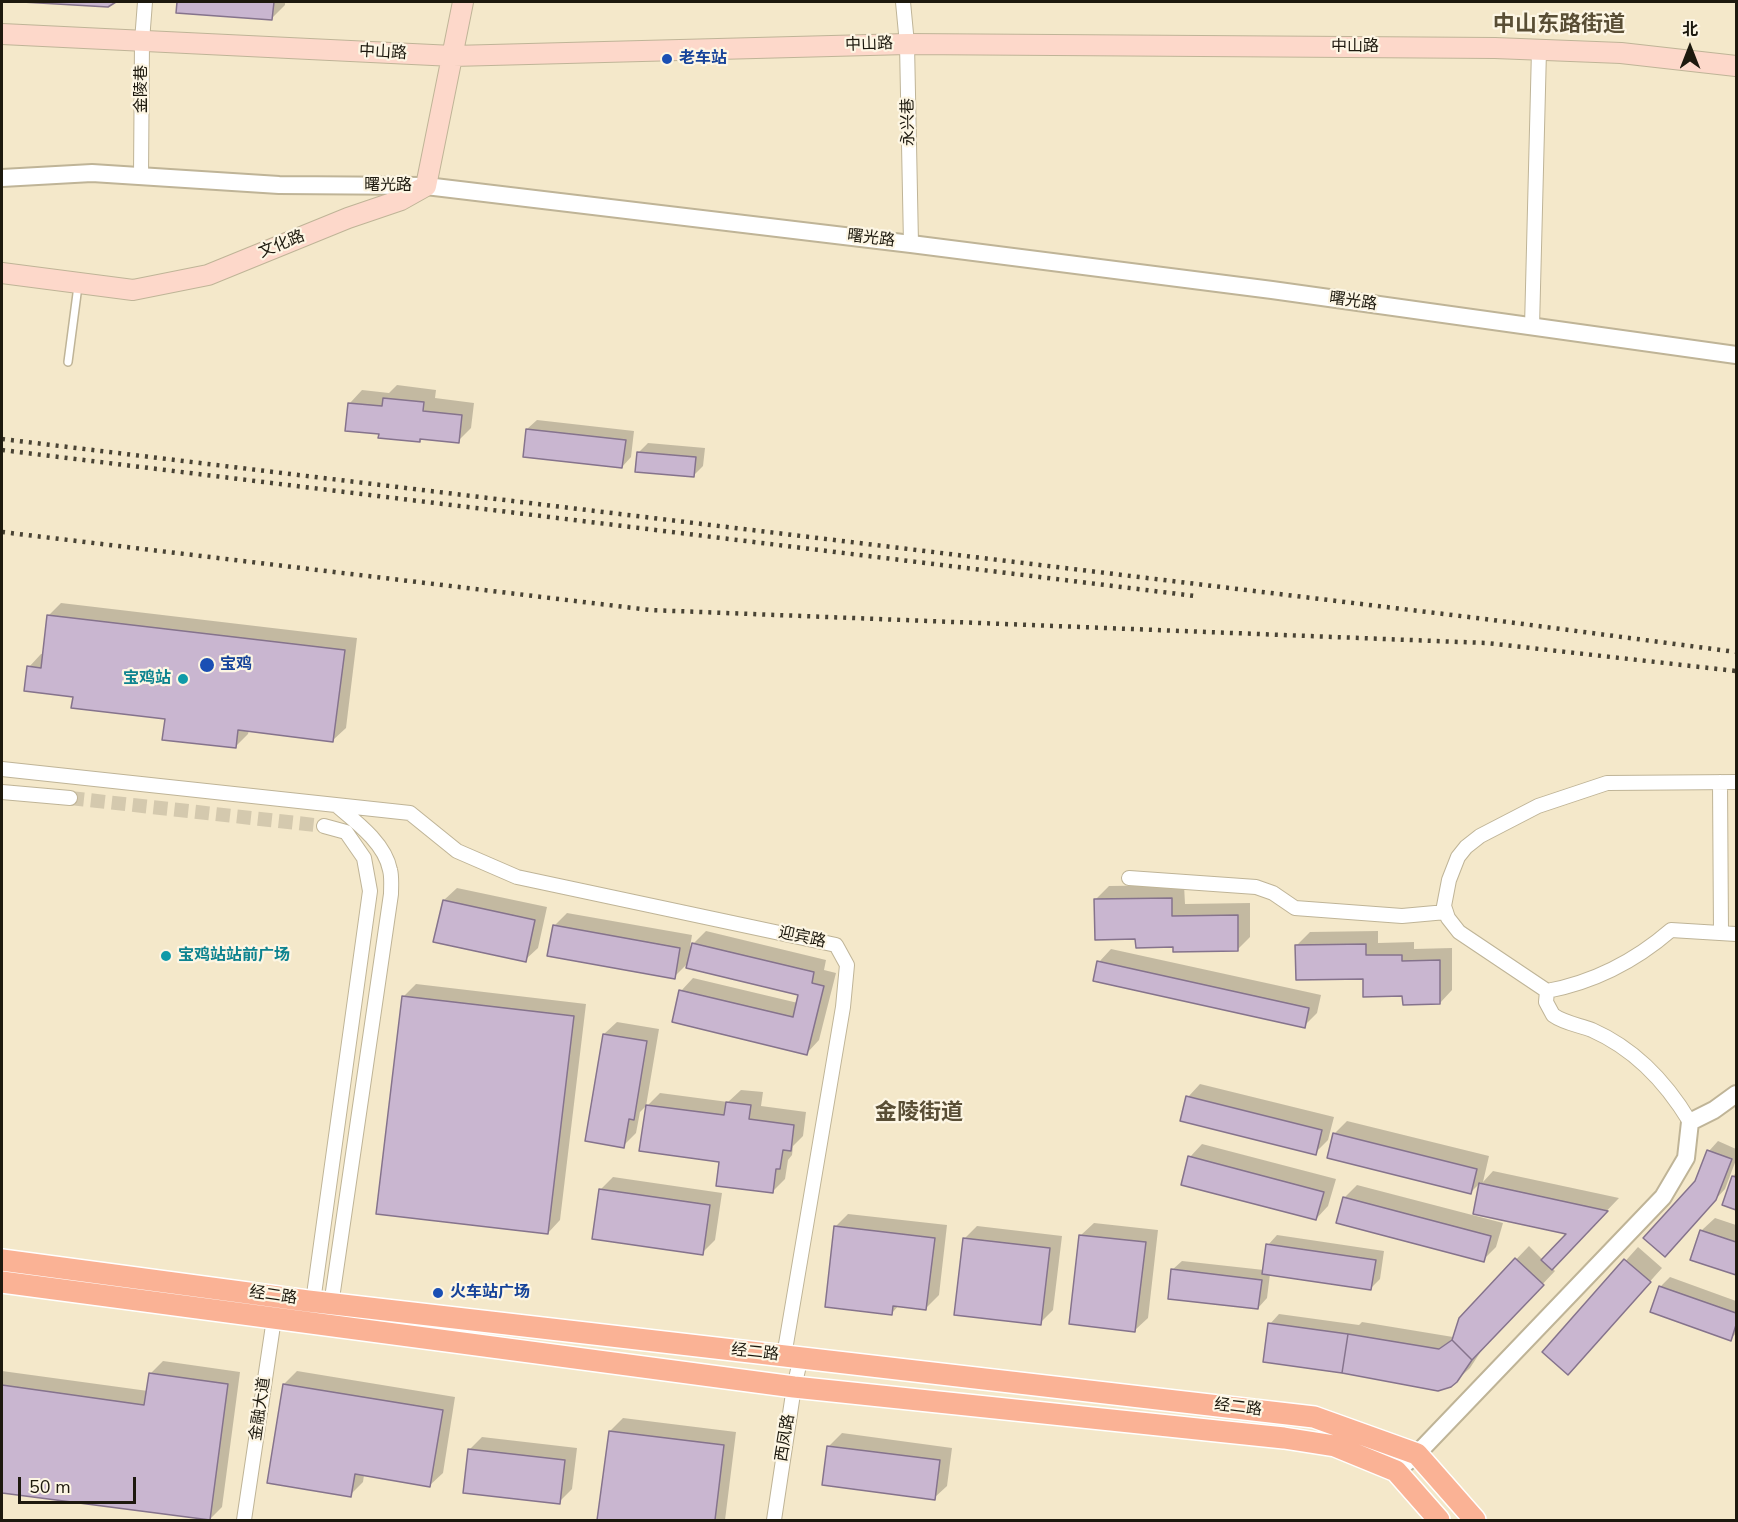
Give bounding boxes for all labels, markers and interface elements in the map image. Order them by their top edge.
district label: 中山东路街道 [1493,13,1625,39]
north arrow [1660,18,1720,78]
text: 北 [1682,19,1698,41]
street label: 中山路 [845,35,893,55]
street label: 中山路 [1331,37,1379,57]
street label: 中山路 [359,42,407,64]
place label: 老车站 [679,49,727,69]
marker: 老车站 [660,52,674,66]
street label: 金陵巷 [132,65,152,113]
street label: 永兴巷 [899,98,919,146]
street label: 曙光路 [364,176,412,196]
street label: 文化路 [256,227,308,263]
street label: 曙光路 [846,227,896,251]
street label: 曙光路 [1328,289,1378,315]
place label: 宝鸡 [220,655,252,675]
marker: 宝鸡 [198,656,216,674]
place label: 宝鸡站 [123,669,171,689]
marker: 宝鸡站 [176,672,190,686]
street label: 迎宾路 [777,924,827,952]
place label: 宝鸡站站前广场 [178,946,290,966]
marker: 宝鸡站站前广场 [159,949,173,963]
district label: 金陵街道 [875,1101,963,1127]
street label: 经二路 [248,1283,298,1309]
place label: 火车站广场 [450,1283,530,1303]
marker: 火车站广场 [431,1286,445,1300]
street label: 经二路 [730,1341,780,1365]
street label: 金融大道 [247,1376,275,1442]
street label: 经二路 [1213,1396,1263,1420]
street label: 西凤路 [773,1413,799,1463]
scale bar [21,1465,140,1503]
text: 50 m [29,1475,71,1499]

